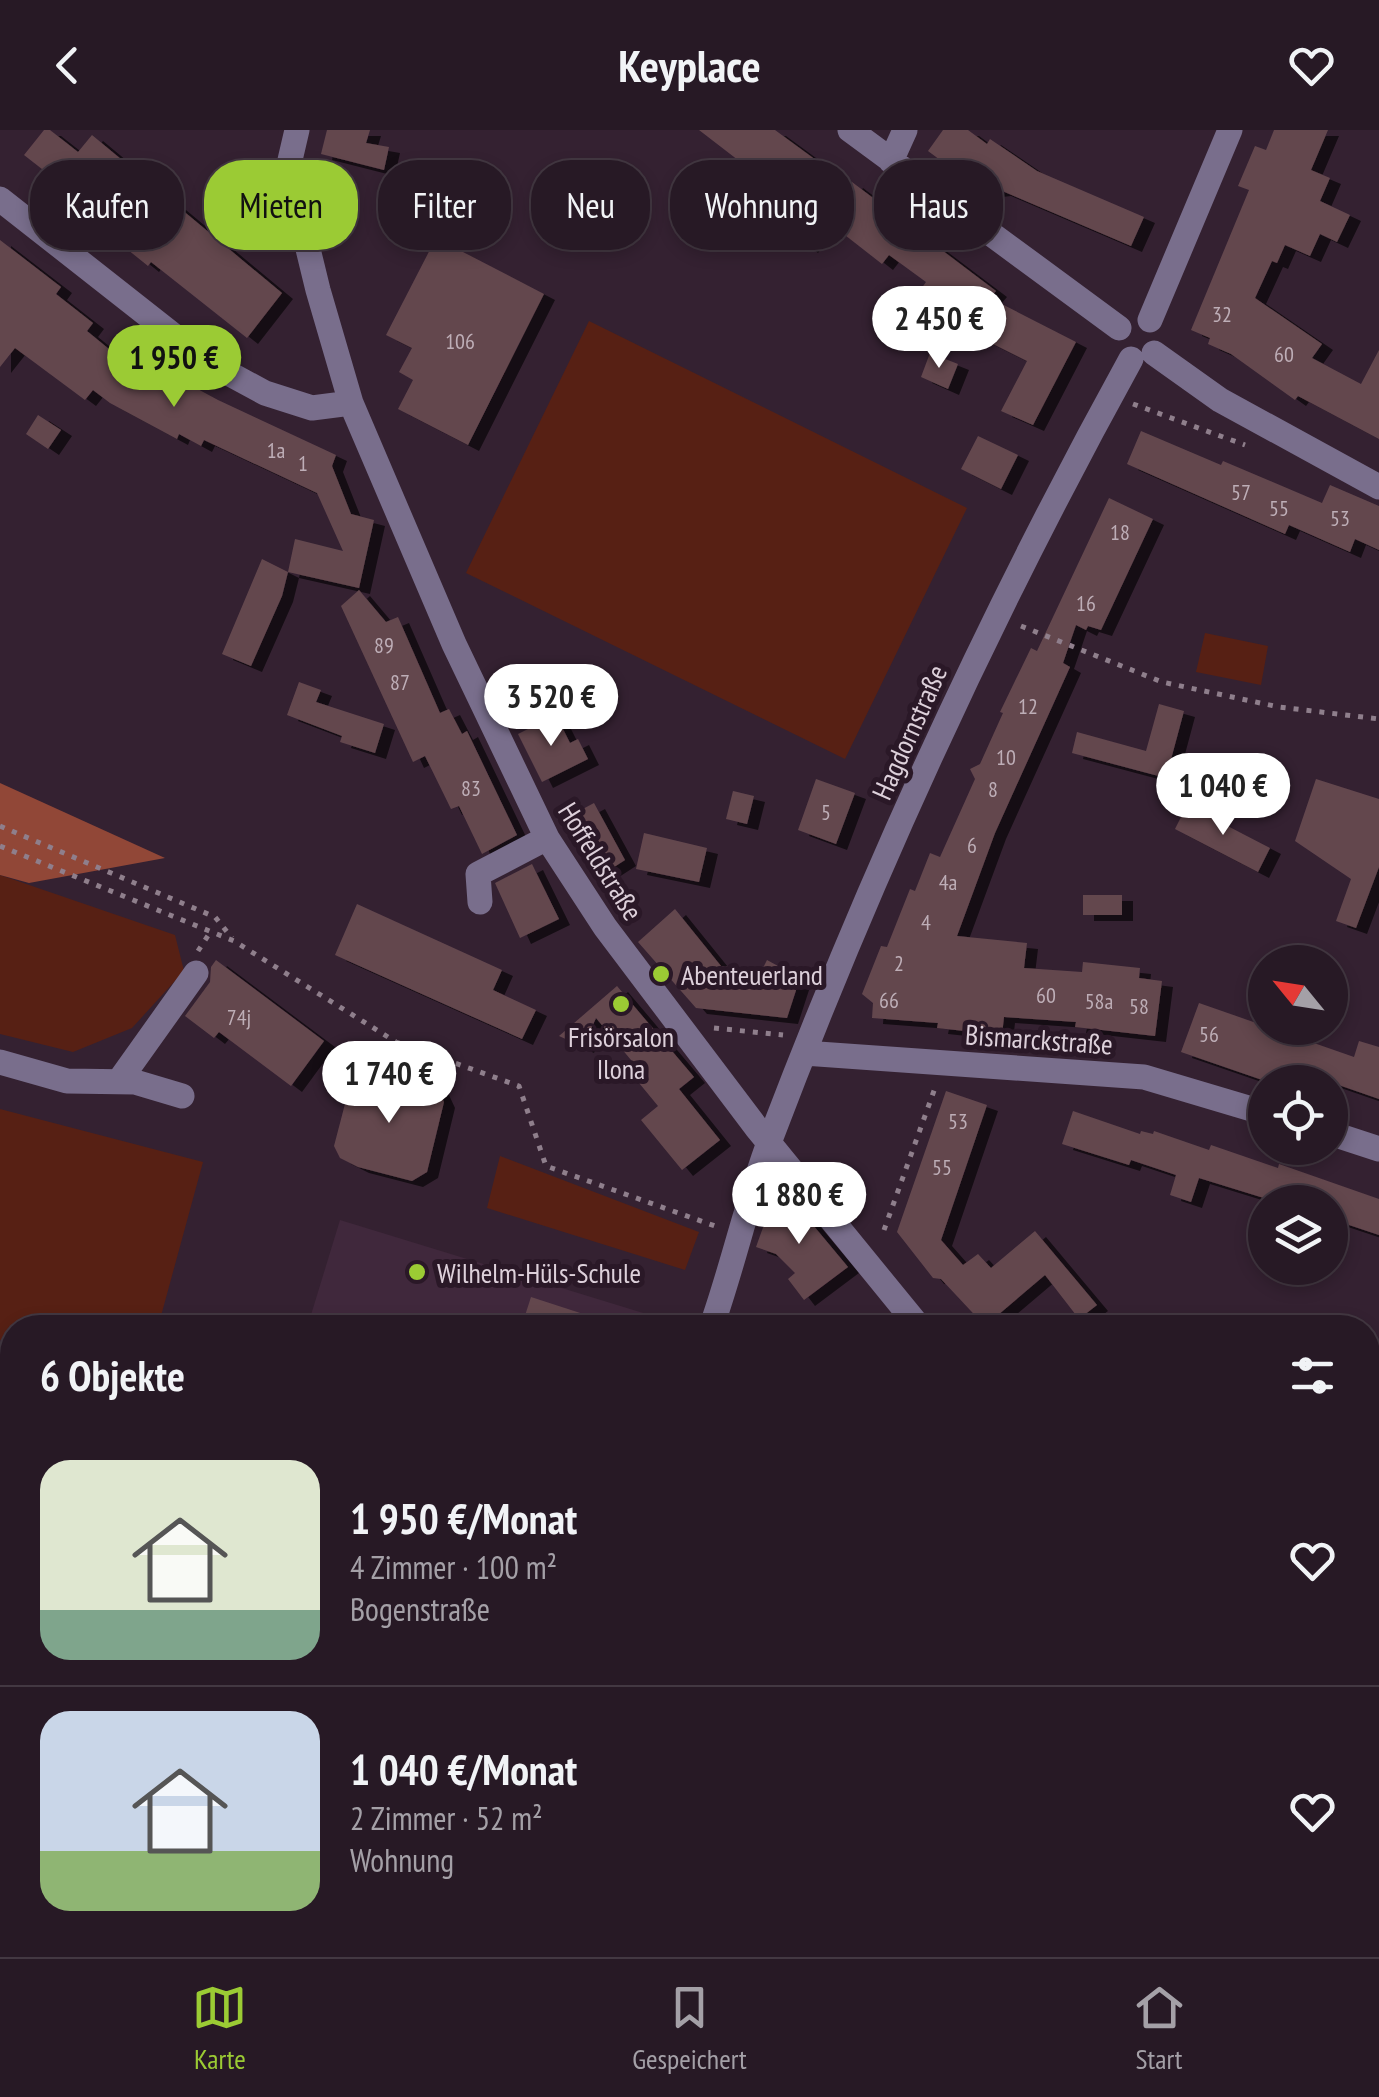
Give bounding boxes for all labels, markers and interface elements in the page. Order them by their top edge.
text: Keyplace [618,36,761,94]
icon: back [40,38,95,93]
icon: heart [1284,38,1339,93]
chip: Kaufen [30,160,184,250]
chip: Mieten [204,160,358,250]
chip: Filter [378,160,511,250]
chip: Neu [531,160,650,250]
chip: Wohnung [670,160,854,250]
chip: Haus [874,160,1003,250]
pin: 2 450 € [847,286,1031,371]
text: 2 450 € [894,297,984,339]
house number: 32 [1212,300,1232,328]
pin: 1 950 € [82,325,266,410]
house number: 106 [445,327,475,355]
text: 1 950 € [129,336,219,378]
house number: 60 [1274,340,1294,368]
house number: 1a [267,436,285,464]
house number: 1 [298,449,308,477]
house number: 57 [1231,478,1251,506]
house number: 55 [1269,494,1289,522]
house number: 53 [1330,504,1350,532]
house number: 18 [1110,518,1130,546]
house number: 16 [1076,589,1096,617]
house number: 89 [374,631,394,659]
street label: Hagdornstraße [863,659,955,805]
pin: 3 520 € [459,664,643,749]
house number: 87 [390,668,410,696]
text: 3 520 € [506,675,596,717]
house number: 12 [1018,692,1038,720]
house number: 10 [996,743,1016,771]
pin: 1 040 € [1131,753,1315,838]
text: 1 040 € [1178,764,1268,806]
house number: 83 [461,774,481,802]
house number: 8 [988,775,998,803]
street label: Hoffeldstraße [550,795,652,927]
house number: 5 [821,798,831,826]
house number: 6 [967,831,977,859]
house number: 4a [939,868,957,896]
house number: 4 [921,908,931,936]
north arrow [1248,945,1348,1045]
map controls [1248,945,1348,1285]
house number: 2 [894,949,904,977]
place label: Abenteuerland [681,956,823,993]
marker: Abenteuerland [650,963,672,985]
house number: 60 [1036,981,1056,1009]
house number: 66 [879,986,899,1014]
house number: 58a [1085,987,1113,1015]
house number: 58 [1129,992,1149,1020]
marker: Frisörsalon Ilona [610,993,632,1015]
house number: 74j [227,1003,251,1031]
street label: Bismarckstraße [964,1015,1114,1063]
place label: Frisörsalon Ilona [568,1018,674,1087]
house number: 56 [1199,1020,1219,1048]
pin: 1 740 € [297,1041,481,1126]
text: 1 740 € [344,1052,434,1094]
button: locate [1248,1065,1348,1165]
house number: 53 [948,1107,968,1135]
house number: 55 [932,1153,952,1181]
pin: 1 880 € [707,1162,891,1247]
text: 1 880 € [754,1173,844,1215]
button: layers [1248,1185,1348,1285]
place label: Wilhelm-Hüls-Schule [437,1254,641,1291]
marker: Wilhelm-Hüls-Schule [406,1261,428,1283]
text: 6 Objekte [40,1348,185,1403]
icon: filters [1285,1348,1340,1403]
text: 1 950 €/Monat [350,1491,577,1546]
icon: home [120,1500,240,1620]
icon: heart [1285,1533,1340,1588]
text: 4 Zimmer · 100 m² [350,1546,557,1588]
text: Bogenstraße [350,1588,490,1630]
text: 1 040 €/Monat [350,1742,577,1797]
icon: home [120,1751,240,1871]
icon: heart [1285,1784,1340,1839]
text: 2 Zimmer · 52 m² [350,1797,543,1839]
text: Wohnung [350,1839,454,1881]
tab: Karte [192,1980,247,2077]
tab: Gespeichert [632,1980,747,2077]
tab: Start [1132,1980,1187,2077]

